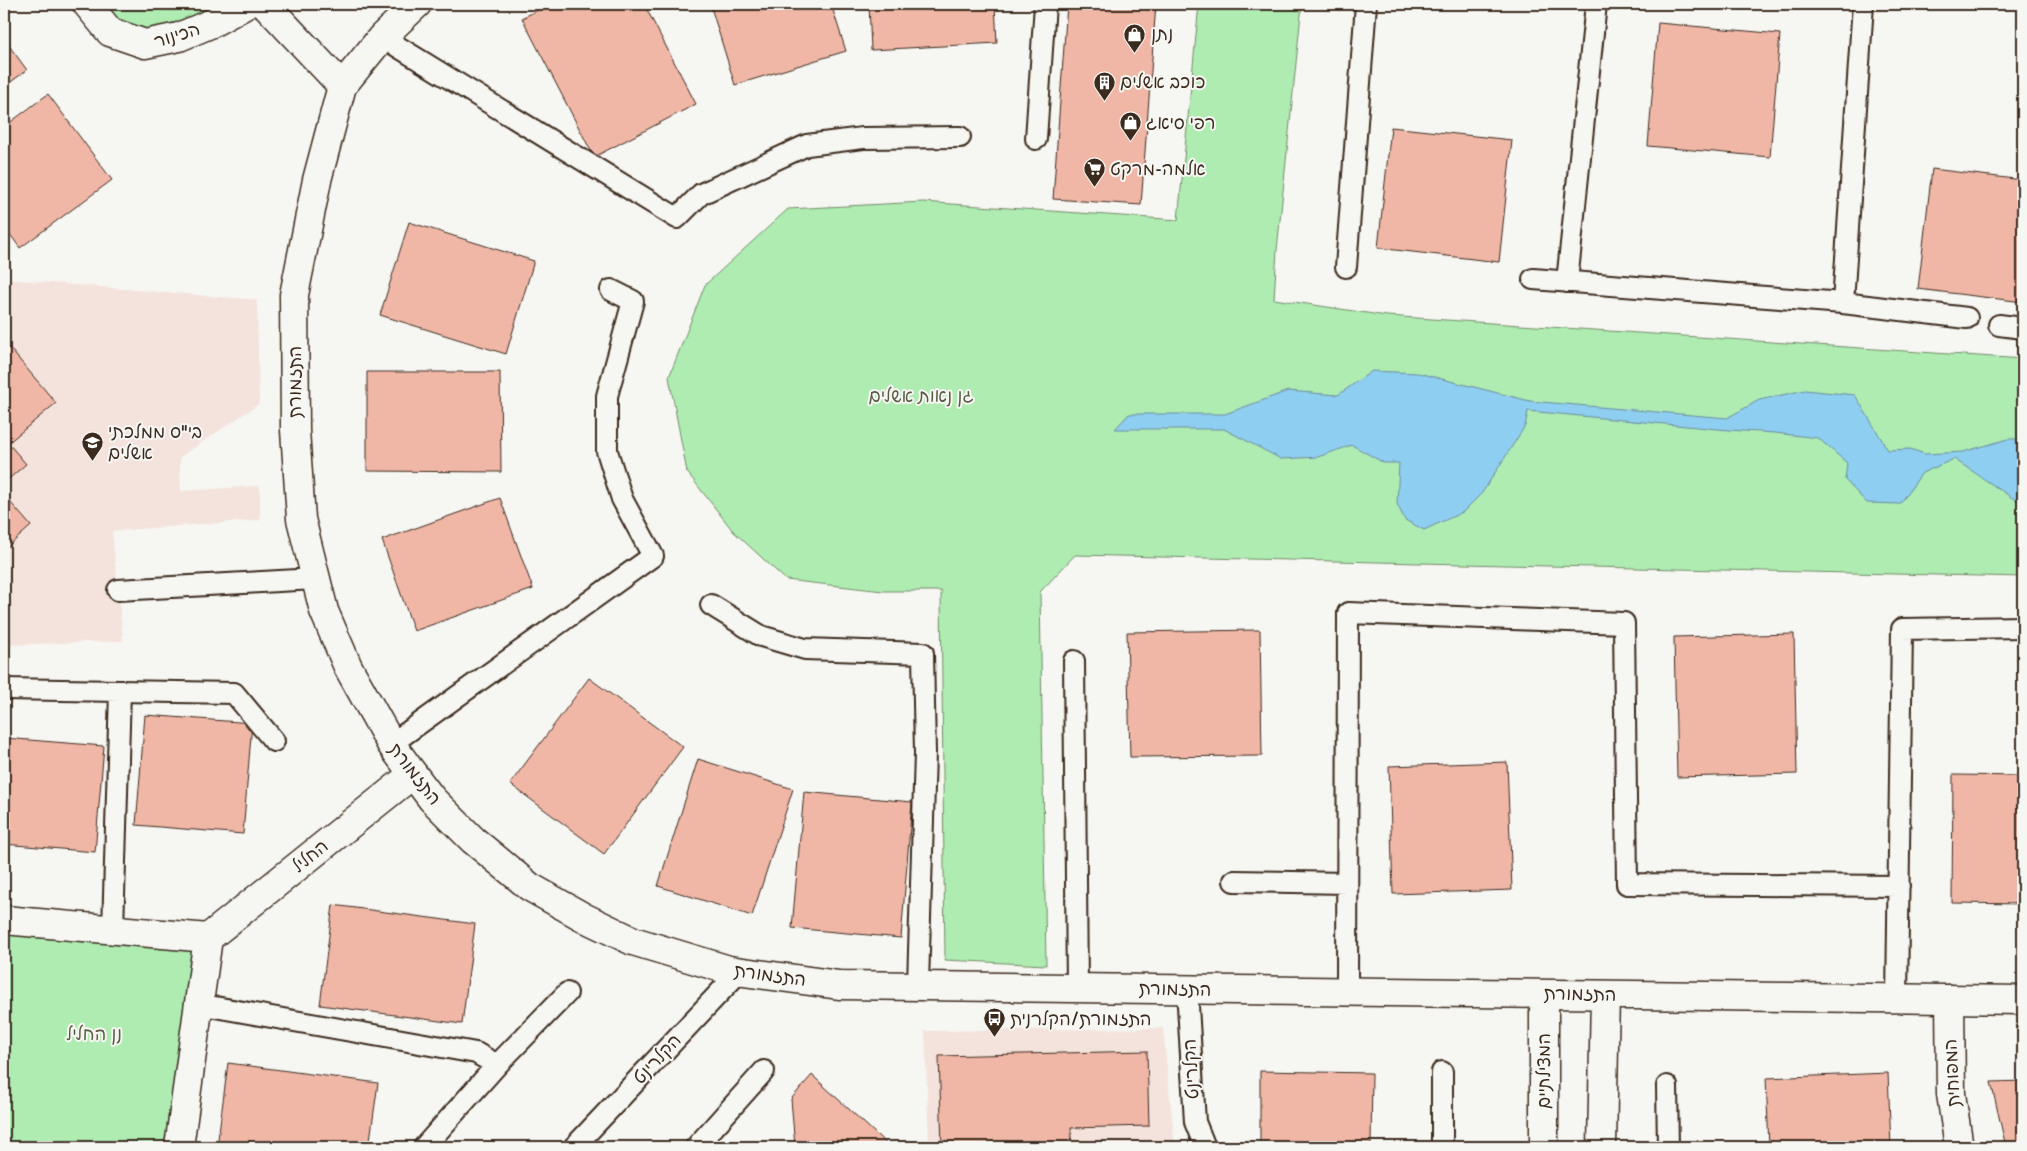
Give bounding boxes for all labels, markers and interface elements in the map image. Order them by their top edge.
street label: הכינור [151,19,203,52]
shop icon: נתן [1123,22,1147,53]
place label: נתן [1151,24,1173,45]
building icon: כוכב אשלים [1092,70,1116,101]
place label: כוכב אשלים [1120,72,1205,93]
shop icon: רפי סיאג [1118,111,1142,142]
place label: רפי סיאג [1146,113,1215,134]
supermarket icon: אלמה-מרקט [1082,157,1106,188]
place label: אלמה-מרקט [1110,159,1206,180]
street label: התזמורת [285,346,306,418]
park label: גן נאות אשלים [868,386,974,407]
place label: בי"ס ממלכתי אשלים [108,422,202,464]
school or university icon: בי"ס ממלכתי אשלים [80,430,104,461]
street label: התזמורת [384,739,445,809]
street label: החליל [288,836,333,877]
street label: התזמורת [733,960,807,991]
street label: התזמורת [1139,978,1211,1001]
street label: התזמורת [1544,983,1616,1006]
bus stop icon: התזמורת/הקלרנית [982,1007,1006,1038]
place label: התזמורת/הקלרנית [1010,1009,1152,1030]
park label: נן החליל [66,1024,122,1045]
street label: הקלרינט [629,1030,686,1089]
street label: המצילתיים [1534,1033,1555,1109]
street label: הקלרינט [1179,1038,1204,1100]
street label: המפוחית [1940,1038,1965,1108]

